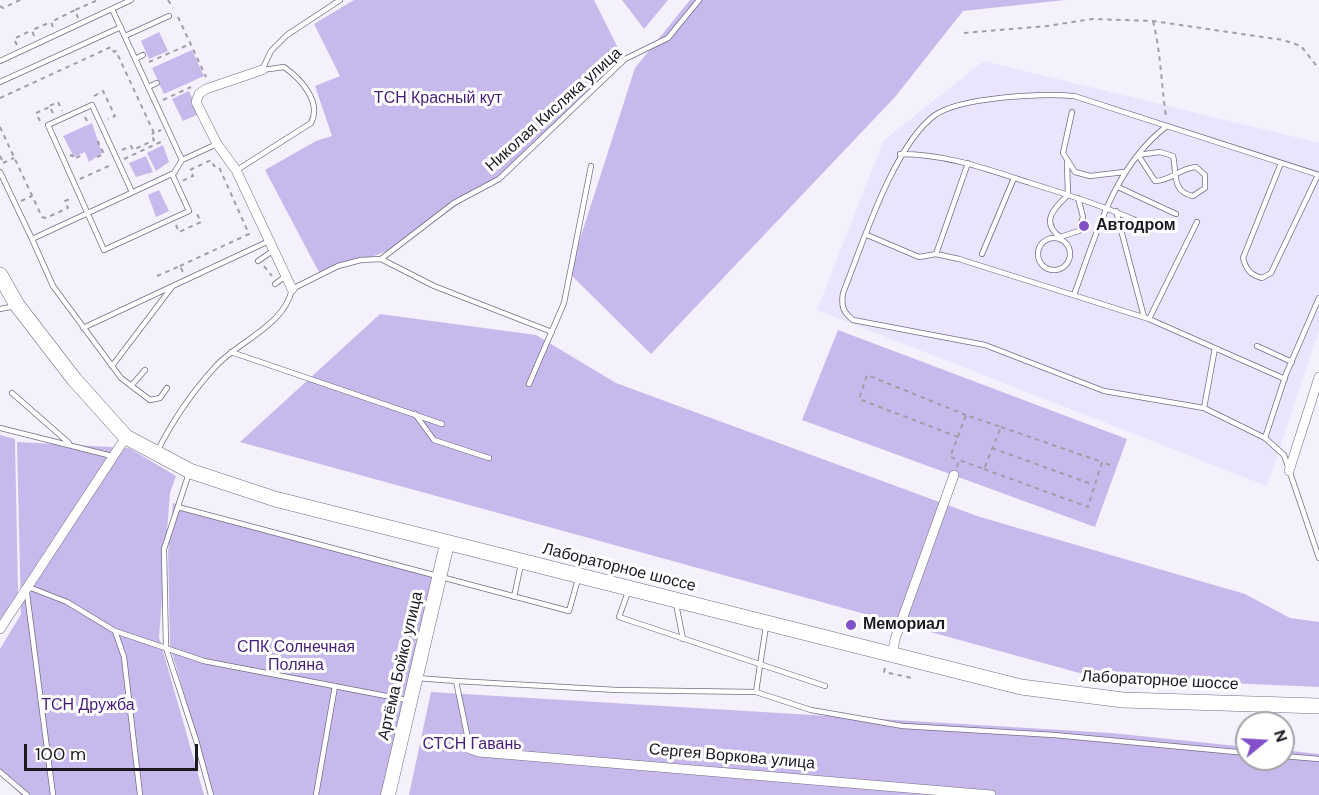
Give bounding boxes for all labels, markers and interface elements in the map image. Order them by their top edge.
street label: Николая Кисляка улица [482,44,626,176]
park label: ТСН Красный кут [374,89,502,109]
place label: Автодром [1096,216,1176,236]
marker: Автодром [1077,219,1091,233]
street label: Лабораторное шоссе [540,540,698,596]
street label: Артёма Бойко улица [375,590,427,742]
place label: Мемориал [863,615,945,635]
marker: Мемориал [844,618,858,632]
park label: СПК Солнечная Поляна [237,638,355,676]
street label: Лабораторное шоссе [1081,667,1239,695]
park label: ТСН Дружба [41,696,135,716]
north arrow [1235,711,1295,771]
text: N [1269,727,1292,745]
scale bar [27,732,201,770]
park label: СТСН Гавань [422,735,522,755]
street label: Сергея Воркова улица [648,740,816,774]
text: 100 m [35,742,86,766]

